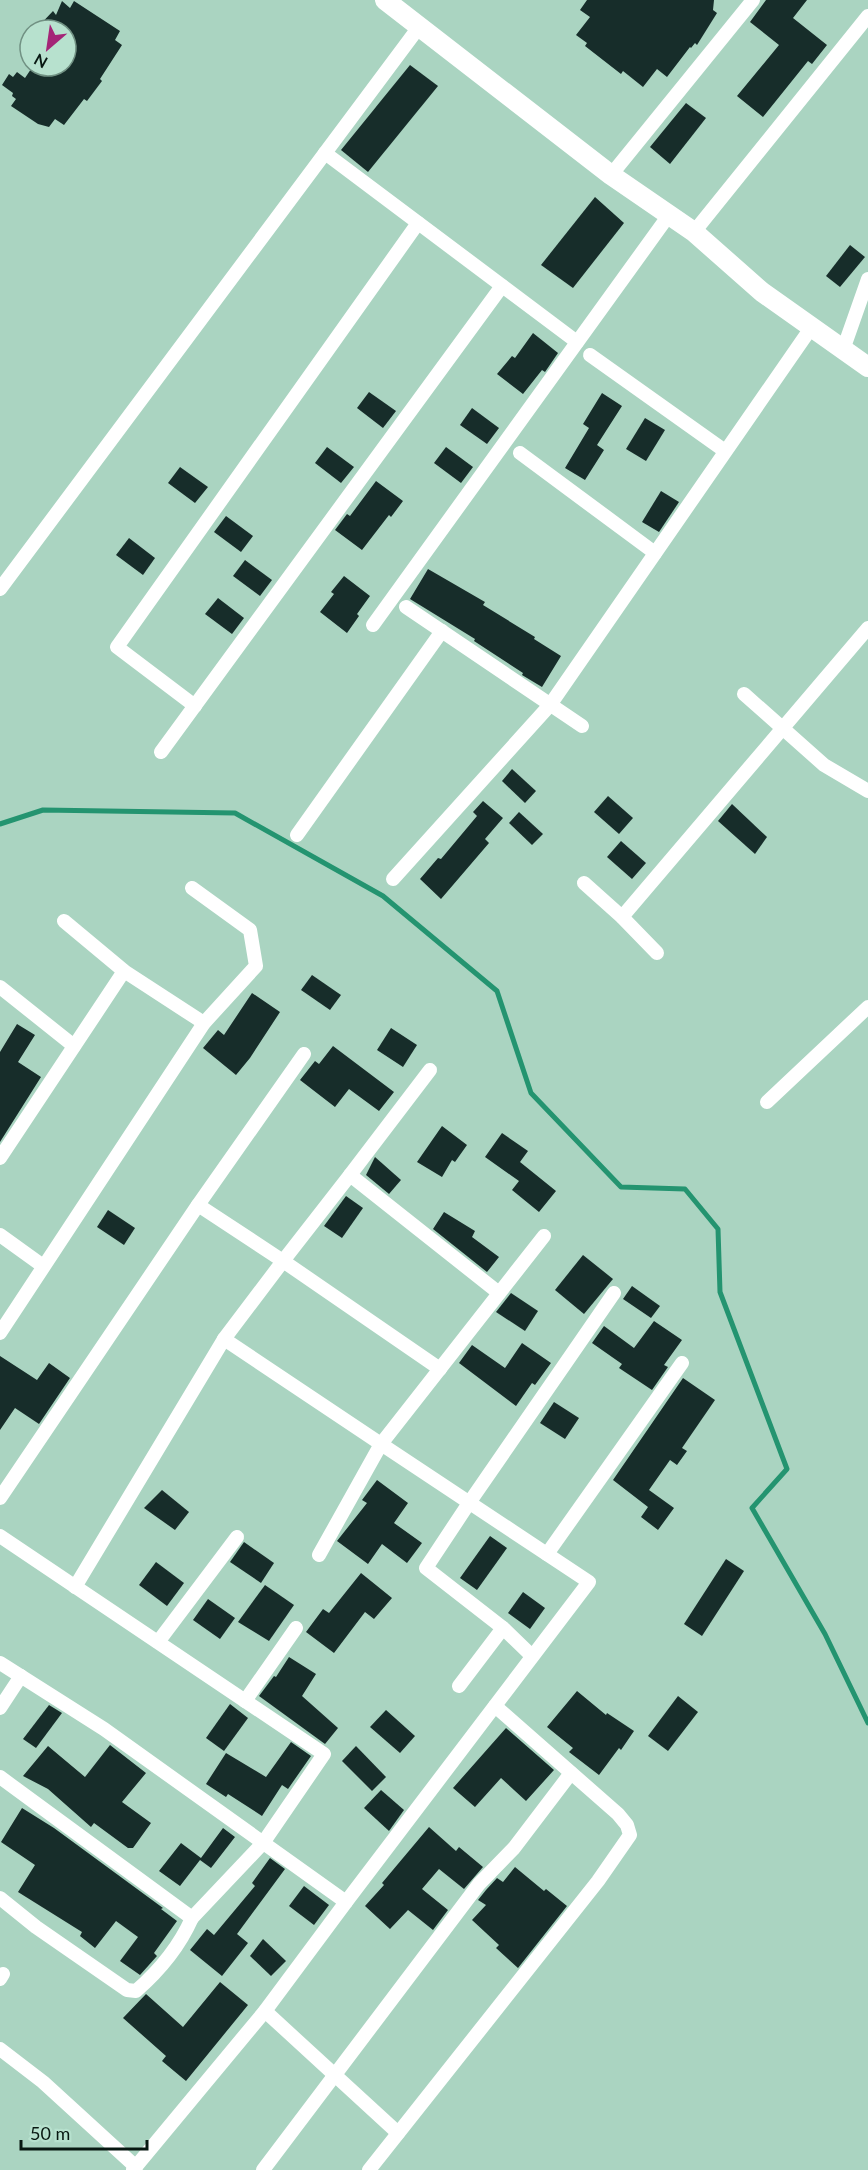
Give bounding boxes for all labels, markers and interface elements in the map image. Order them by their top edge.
north arrow [18,18,78,78]
text: N [30,50,50,73]
scale bar [21,2113,147,2151]
text: 50 m [30,2122,70,2144]

